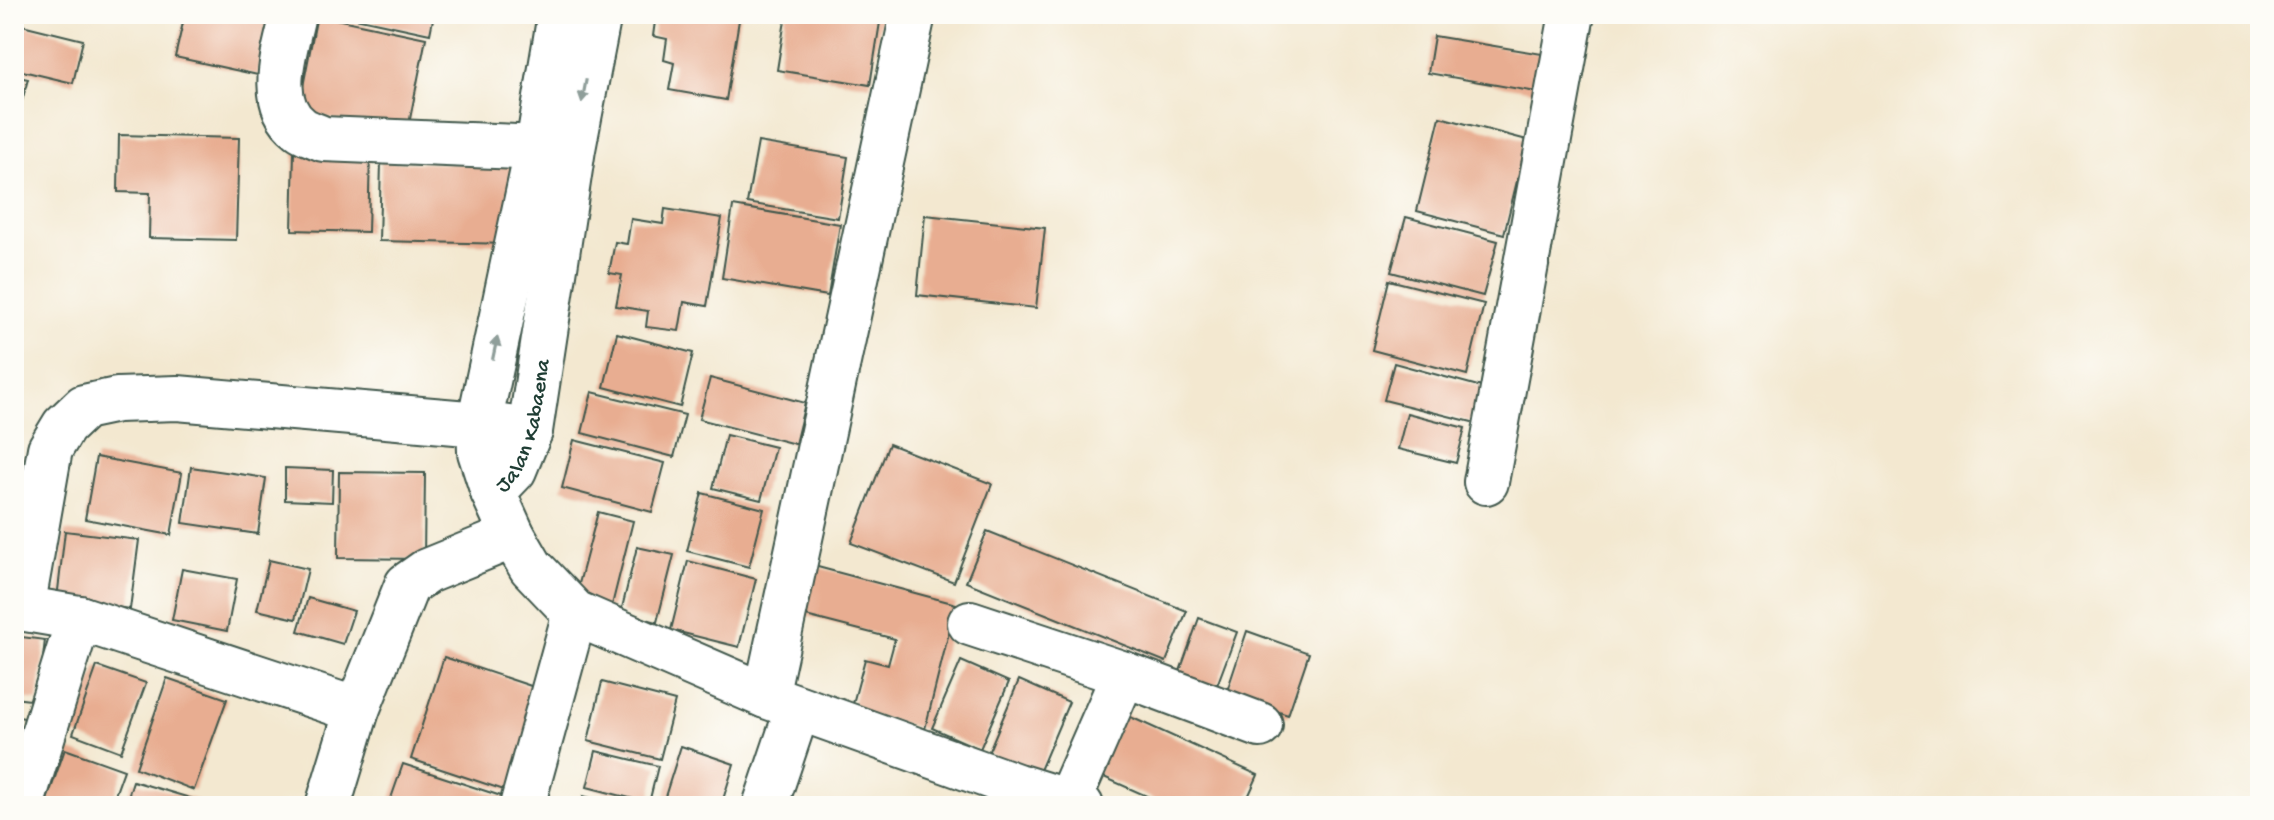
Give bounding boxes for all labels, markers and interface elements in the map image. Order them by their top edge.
one-way arrow [578,78,590,103]
one-way arrow [489,335,502,360]
street label: Jalan Kabaena [491,357,558,499]

